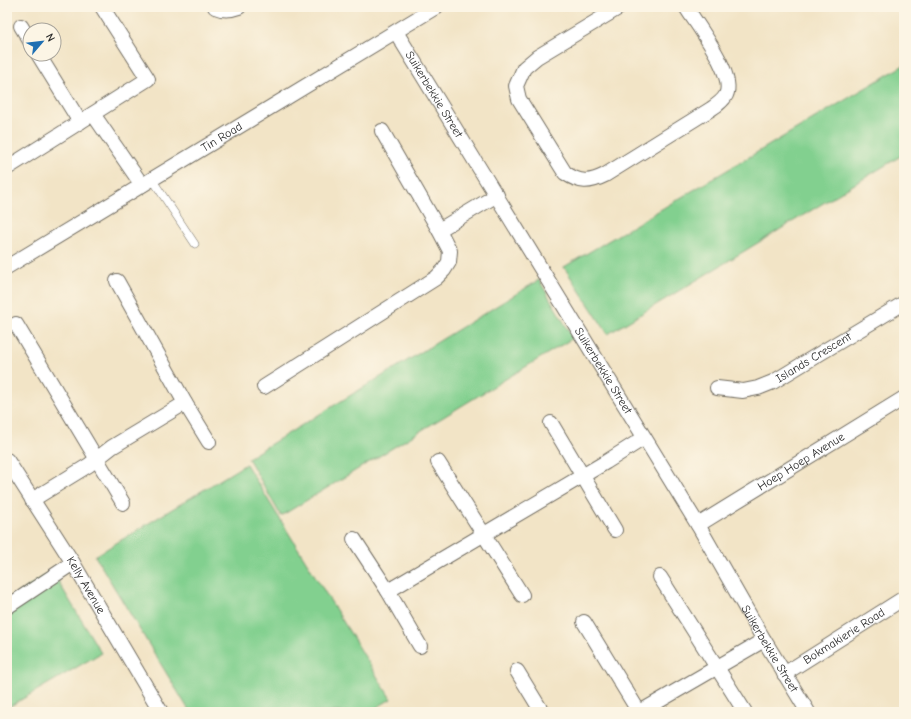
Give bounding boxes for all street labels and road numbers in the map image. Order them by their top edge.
street label: Suikerbekkie Street [402,48,466,140]
street label: Tin Road [199,119,245,155]
street label: Suikerbekkie Street [572,325,635,417]
street label: Islands Crescent [773,329,854,386]
street label: Hoep Hoep Avenue [755,429,847,494]
street label: Kelly Avenue [64,554,108,616]
street label: Suikerbekkie Street [738,603,801,695]
street label: Bokmakierie Road [801,605,887,667]

